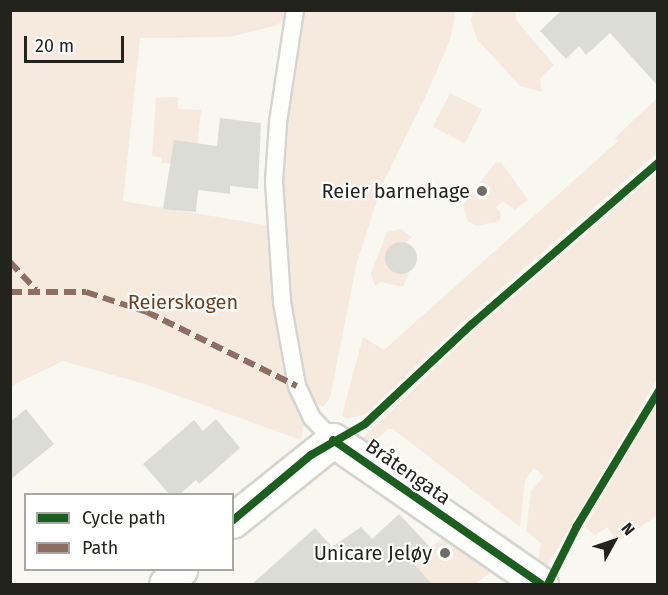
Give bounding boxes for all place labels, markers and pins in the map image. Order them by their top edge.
place label: Reier barnehage [321,179,470,203]
marker: Reier barnehage [475,184,489,198]
place label: Unicare Jeløy [314,541,432,565]
marker: Unicare Jeløy [436,544,454,562]

